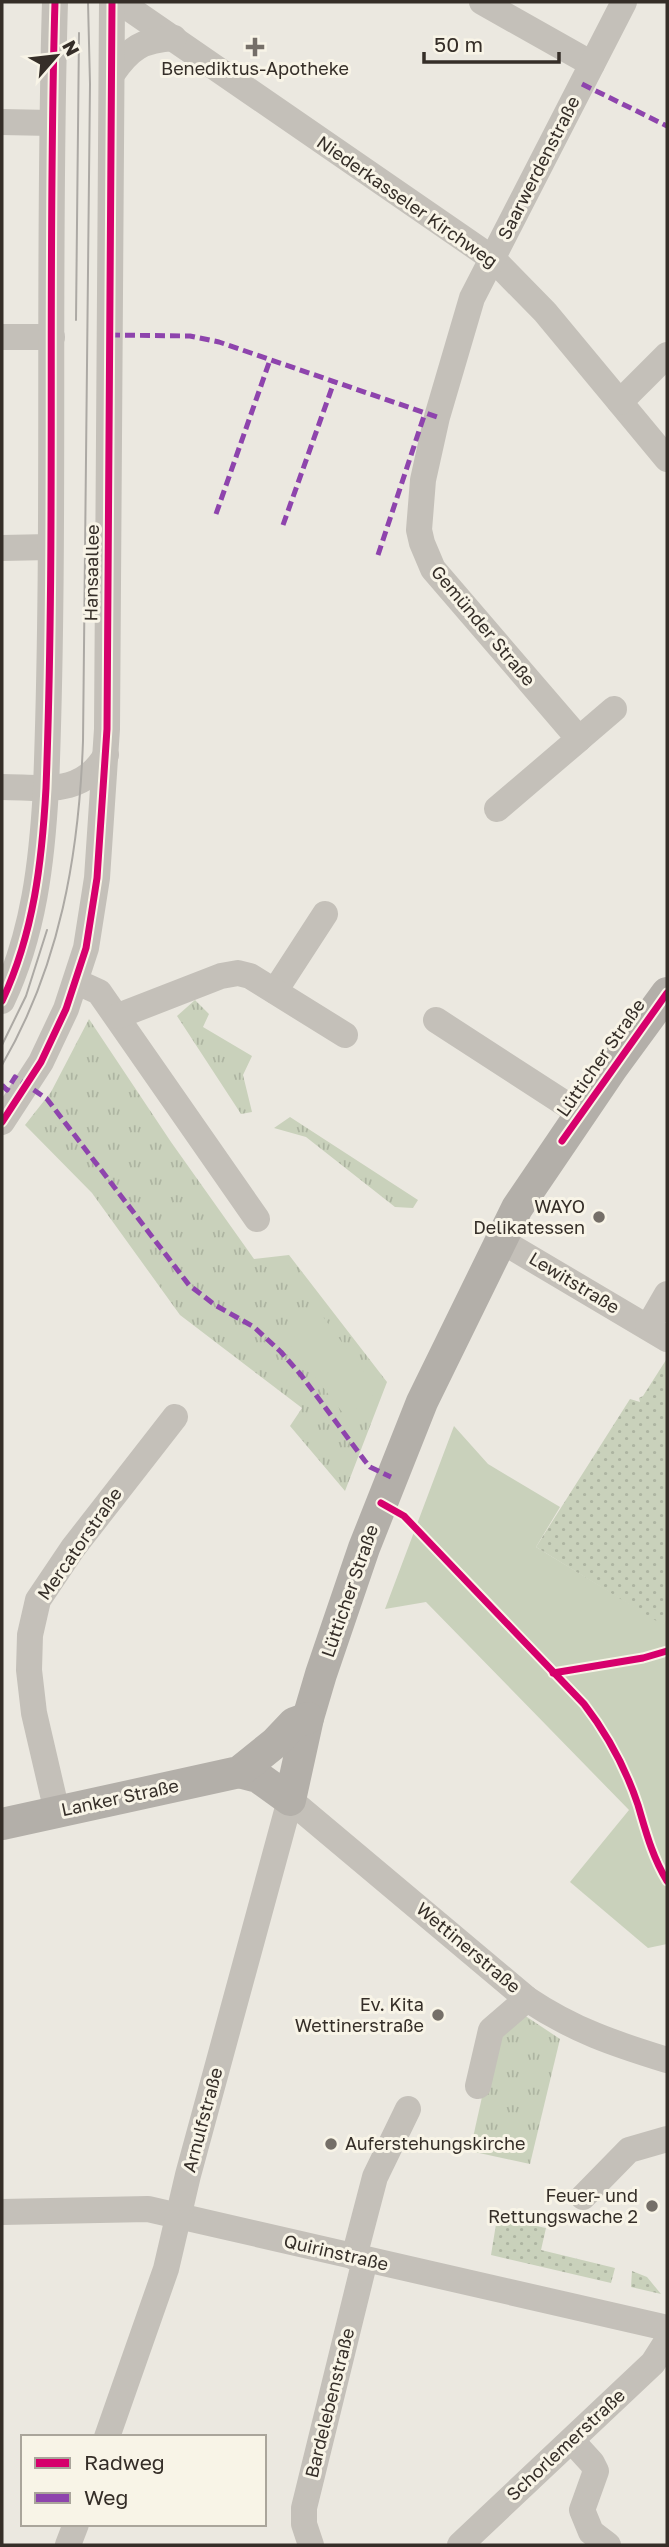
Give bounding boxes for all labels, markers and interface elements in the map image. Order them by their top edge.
north arrow [21,21,91,91]
scale bar [424,21,559,65]
text: 50 m [434,31,483,57]
text: N [58,36,85,60]
marker: Benediktus-Apotheke [247,39,263,55]
place label: Benediktus-Apotheke [161,57,349,79]
street label: Saarwerdenstraße [492,92,584,243]
street label: Niederkasseler Kirchweg [313,130,502,272]
street label: Hansaallee [79,524,103,622]
street label: Gemünder Straße [427,561,541,690]
street label: Lütticher Straße [551,994,649,1121]
place label: WAYO Delikatessen [473,1195,585,1238]
marker: WAYO Delikatessen [591,1209,607,1225]
street label: Lewitstraße [525,1247,624,1318]
street label: Mercatorstraße [32,1483,126,1604]
street label: Lütticher Straße [316,1521,382,1660]
street label: Lanker Straße [59,1774,181,1820]
street label: Wettinerstraße [412,1897,525,1997]
place label: Ev. Kita Wettinerstraße [295,1993,424,2036]
marker: Ev. Kita Wettinerstraße [430,2007,446,2023]
street label: Arnulfstraße [177,2065,227,2175]
place label: Auferstehungskirche [345,2132,525,2154]
marker: Auferstehungskirche [323,2136,339,2152]
place label: Feuer- und Rettungswache 2 [488,2184,638,2227]
marker: Feuer- und Rettungswache 2 [644,2198,660,2214]
street label: Quirinstraße [282,2229,391,2275]
street label: Bardelebenstraße [300,2325,358,2480]
street label: Schorlemerstraße [501,2384,629,2505]
legend [21,2435,266,2526]
text: Radweg [84,2449,165,2475]
text: Weg [84,2484,128,2510]

